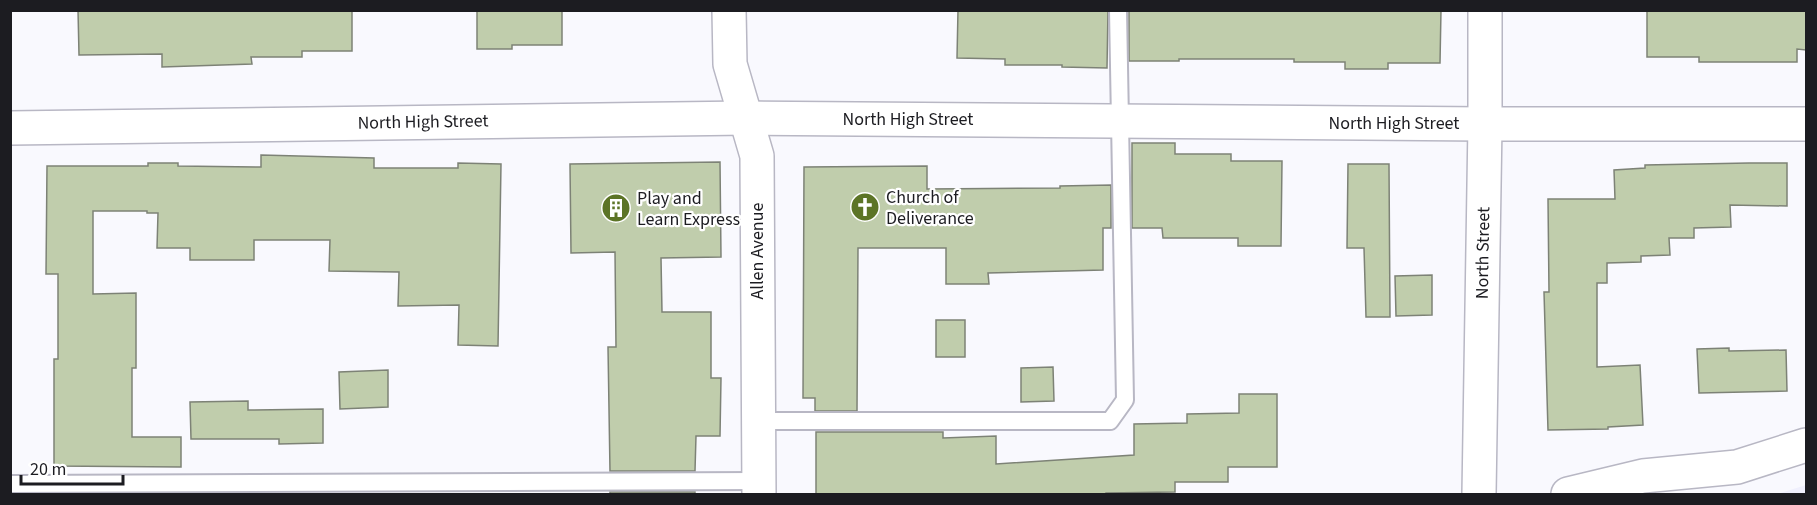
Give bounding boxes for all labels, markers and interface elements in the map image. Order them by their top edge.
street label: North High Street [843,107,973,132]
street label: North High Street [357,108,489,136]
street label: North High Street [1329,111,1459,136]
place label: Church of Deliverance [886,185,974,231]
place label: Play and Learn Express [637,186,740,232]
church icon: Church of Deliverance [849,191,881,223]
building icon: Play and Learn Express [600,192,632,224]
street label: Allen Avenue [745,203,770,299]
street label: North Street [1470,207,1496,299]
scale bar [21,448,123,486]
text: 20 m [30,457,66,482]

